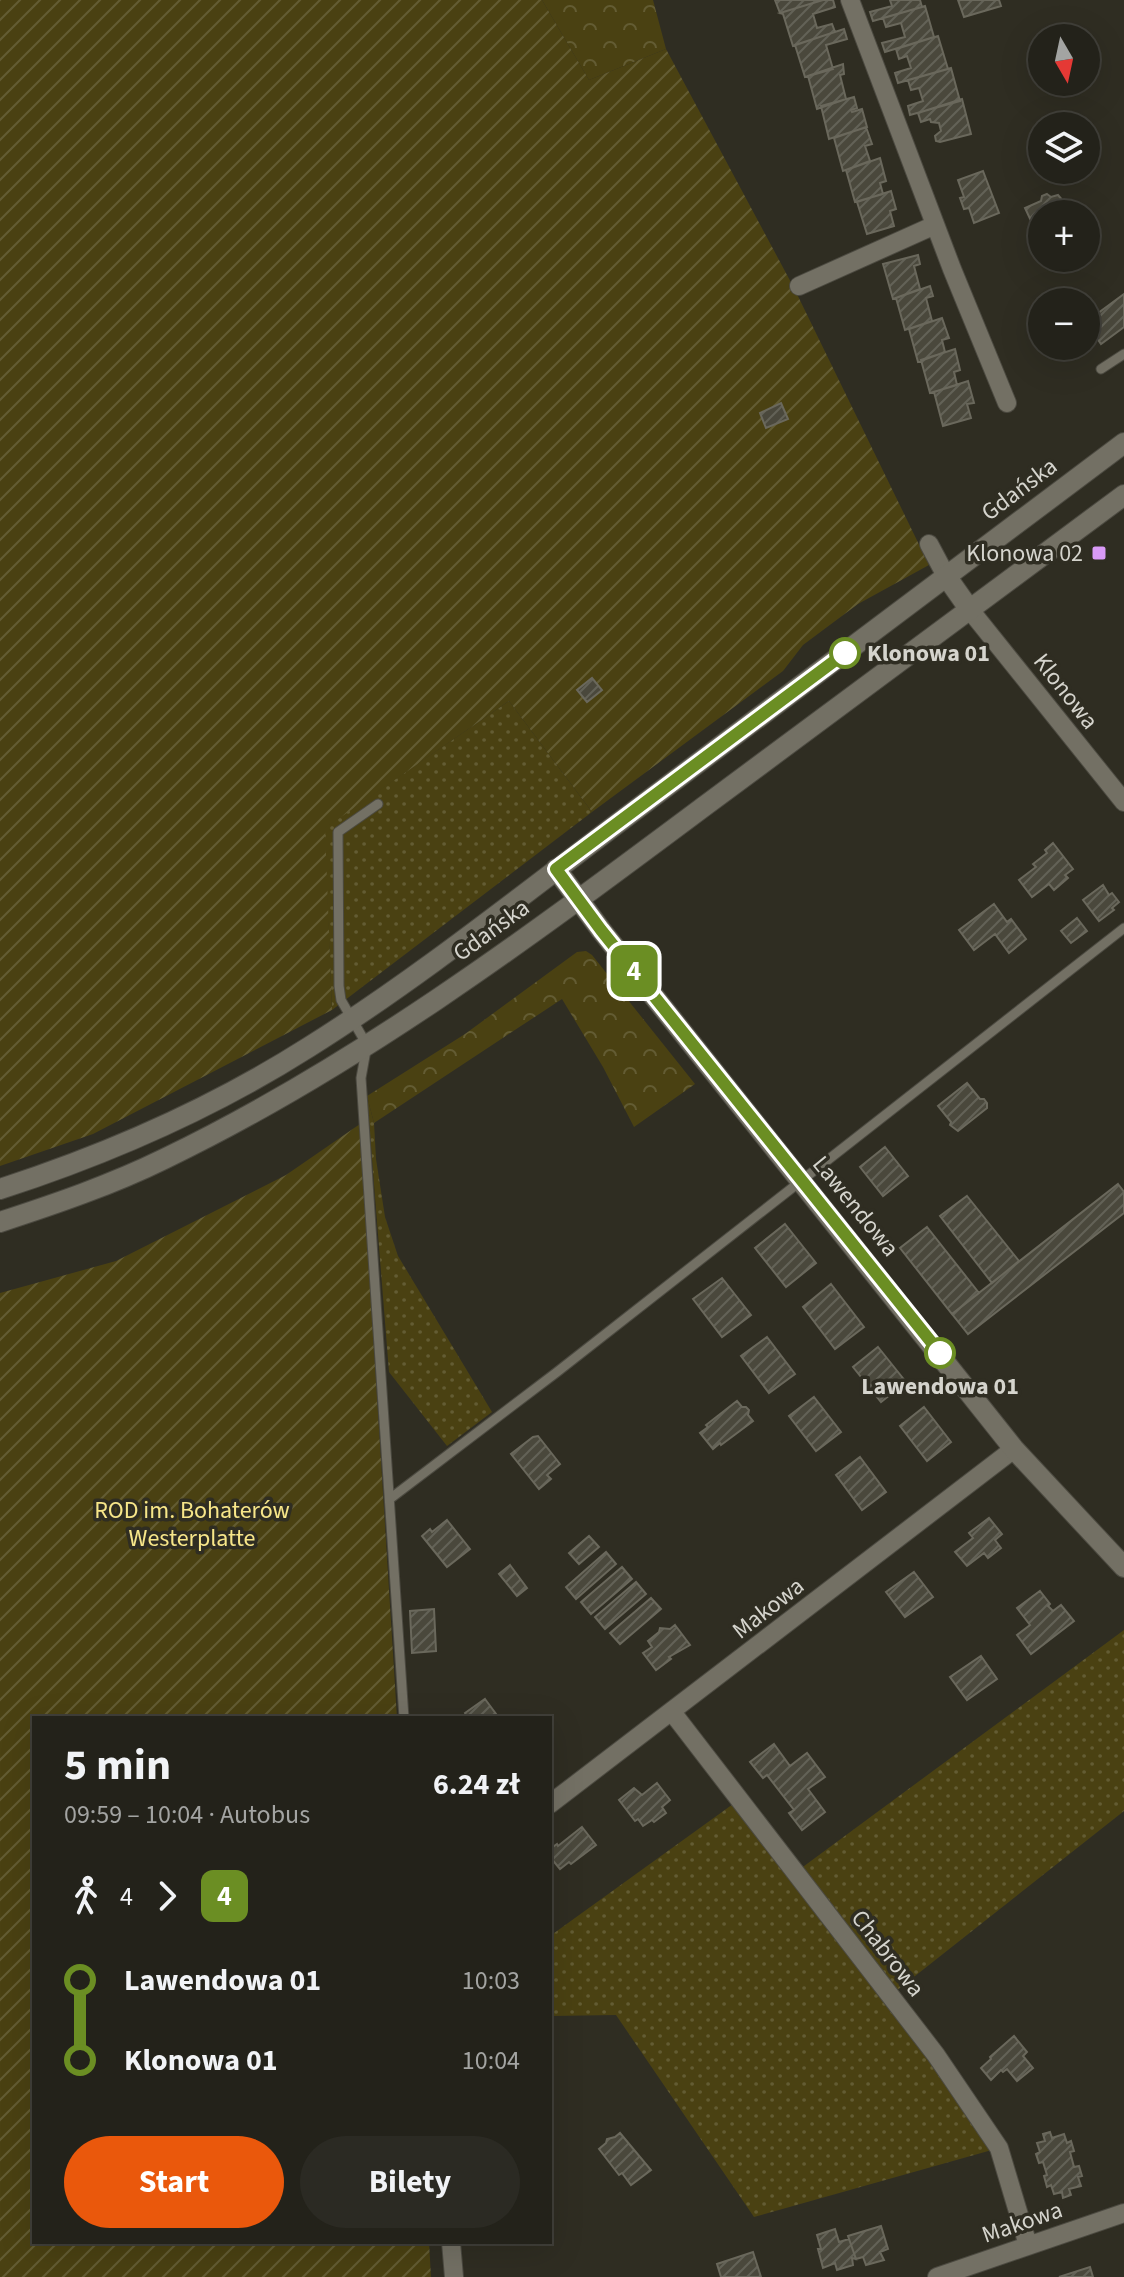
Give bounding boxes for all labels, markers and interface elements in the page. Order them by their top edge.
north arrow [1028,24,1100,96]
map controls [1028,24,1100,360]
button: layers [1028,112,1100,184]
button: + [1028,200,1100,272]
button: − [1028,288,1100,360]
street label: Gdańska [974,449,1065,530]
place label: Klonowa 02 [966,536,1083,571]
marker: Klonowa 02 [1090,544,1108,562]
place label: Klonowa 01 [867,636,990,671]
marker: Klonowa 01 [830,638,860,668]
street label: Klonowa [1025,646,1107,737]
street label: Gdańska [446,891,537,970]
line badge: 4 [608,945,660,997]
text: 4 [627,951,641,991]
street label: Lawendowa [804,1148,907,1264]
marker: Lawendowa 01 [925,1338,955,1368]
place label: Lawendowa 01 [861,1369,1019,1404]
park label: ROD im. Bohaterów Westerplatte [94,1493,290,1556]
street label: Makowa [725,1569,812,1648]
text: 5 min [64,1734,171,1797]
text: 6.24 zł [433,1763,520,1806]
text: 09:59 – 10:04 · Autobus [64,1796,310,1833]
icon: walk [64,1874,108,1918]
icon: forward [145,1874,189,1918]
text: 4 [217,1876,232,1916]
text: 4 [120,1878,133,1915]
street label: Chabrowa [842,1902,933,2004]
text: Lawendowa 01 [124,1959,321,2002]
text: 10:03 [462,1962,520,1999]
text: Klonowa 01 [124,2039,278,2082]
text: 10:04 [462,2042,520,2079]
button: Start [64,2136,284,2228]
button: Bilety [300,2136,520,2228]
street label: Makowa [977,2192,1067,2253]

